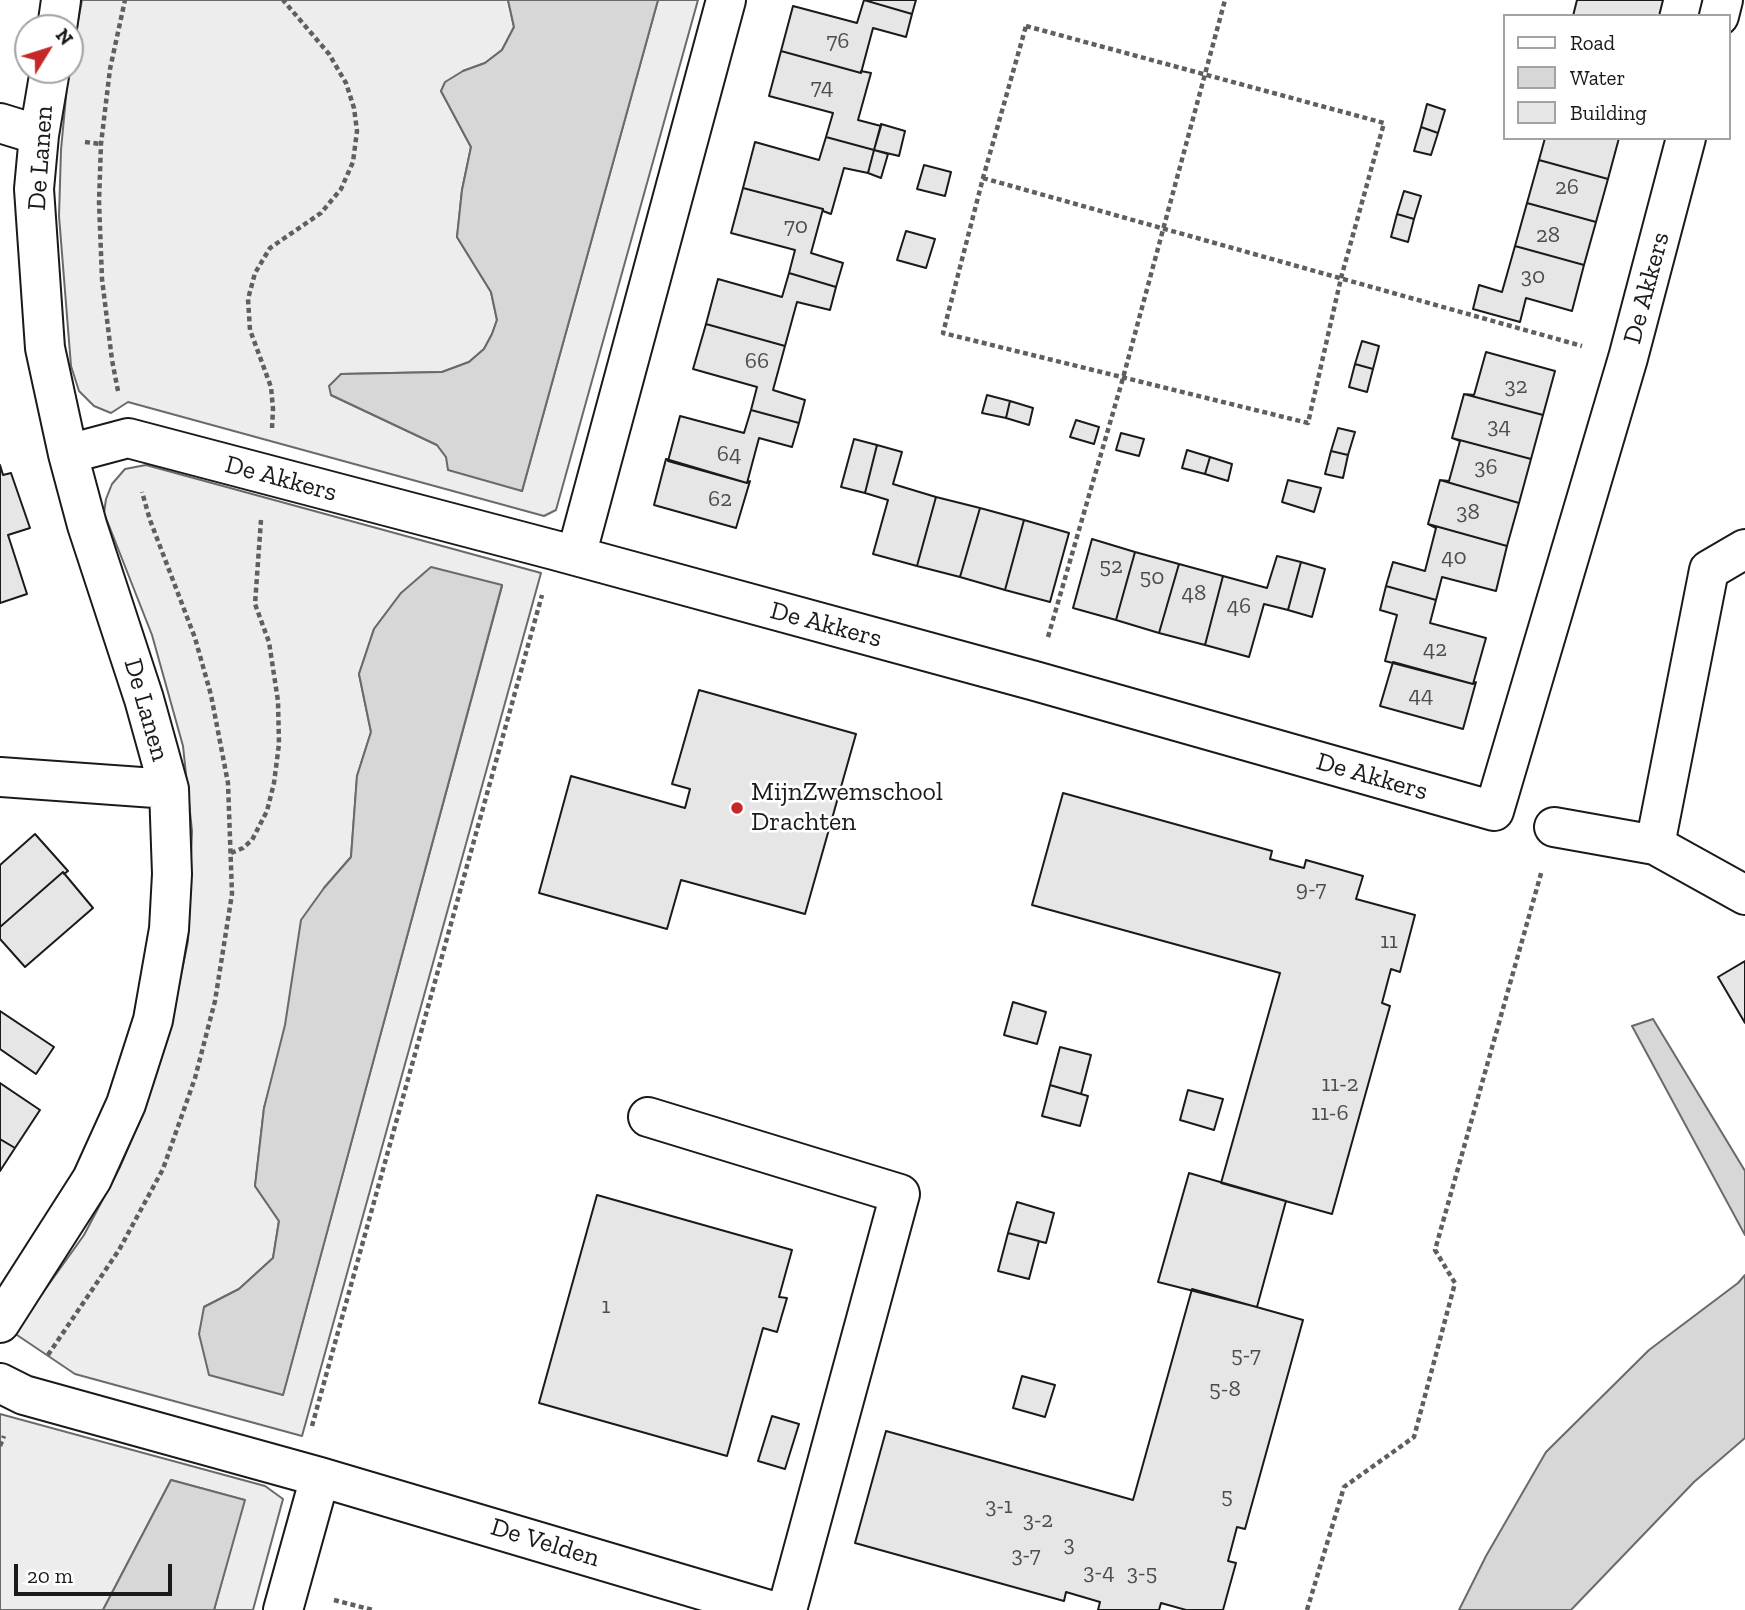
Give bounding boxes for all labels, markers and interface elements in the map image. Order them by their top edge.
north arrow [14,14,84,84]
legend [1504,14,1731,140]
text: N [51,24,78,50]
house number: 76 [826,27,850,55]
text: Road [1570,30,1615,55]
text: Water [1570,65,1625,90]
house number: 74 [811,73,833,101]
text: Building [1570,100,1647,125]
street label: De Lanen [22,104,60,212]
house number: 26 [1555,173,1579,201]
house number: 70 [784,212,808,240]
house number: 28 [1536,221,1560,249]
street label: De Akkers [1617,229,1677,347]
house number: 30 [1521,262,1545,290]
house number: 66 [745,347,769,375]
house number: 32 [1504,372,1528,400]
house number: 34 [1487,412,1511,440]
house number: 64 [717,440,741,468]
street label: De Akkers [222,449,340,509]
house number: 36 [1474,453,1498,481]
house number: 62 [708,485,732,513]
house number: 38 [1456,498,1480,526]
house number: 40 [1441,543,1467,571]
house number: 52 [1099,552,1123,580]
house number: 50 [1139,563,1165,591]
house number: 48 [1182,579,1206,607]
house number: 46 [1227,592,1251,620]
street label: De Akkers [767,595,885,655]
house number: 42 [1423,635,1447,663]
street label: De Lanen [117,655,175,765]
house number: 44 [1409,681,1433,709]
street label: De Akkers [1313,746,1431,808]
place label: MijnZwemschool Drachten [751,777,943,838]
marker: MijnZwemschool Drachten [729,800,745,816]
house number: 9-7 [1296,875,1326,903]
house number: 11 [1380,927,1398,955]
house number: 11-2 [1322,1070,1358,1098]
house number: 11-6 [1311,1099,1349,1127]
house number: 1 [602,1292,610,1320]
house number: 5-7 [1231,1341,1261,1369]
house number: 5-8 [1209,1375,1241,1403]
house number: 5 [1221,1482,1233,1510]
house number: 3-1 [985,1492,1013,1520]
house number: 3-2 [1023,1506,1053,1534]
street label: De Velden [487,1512,603,1574]
house number: 3 [1063,1530,1075,1558]
house number: 3-7 [1011,1541,1041,1569]
scale bar [18,1550,175,1594]
house number: 3-4 [1083,1558,1115,1586]
house number: 3-5 [1127,1559,1157,1587]
text: 20 m [27,1563,73,1588]

